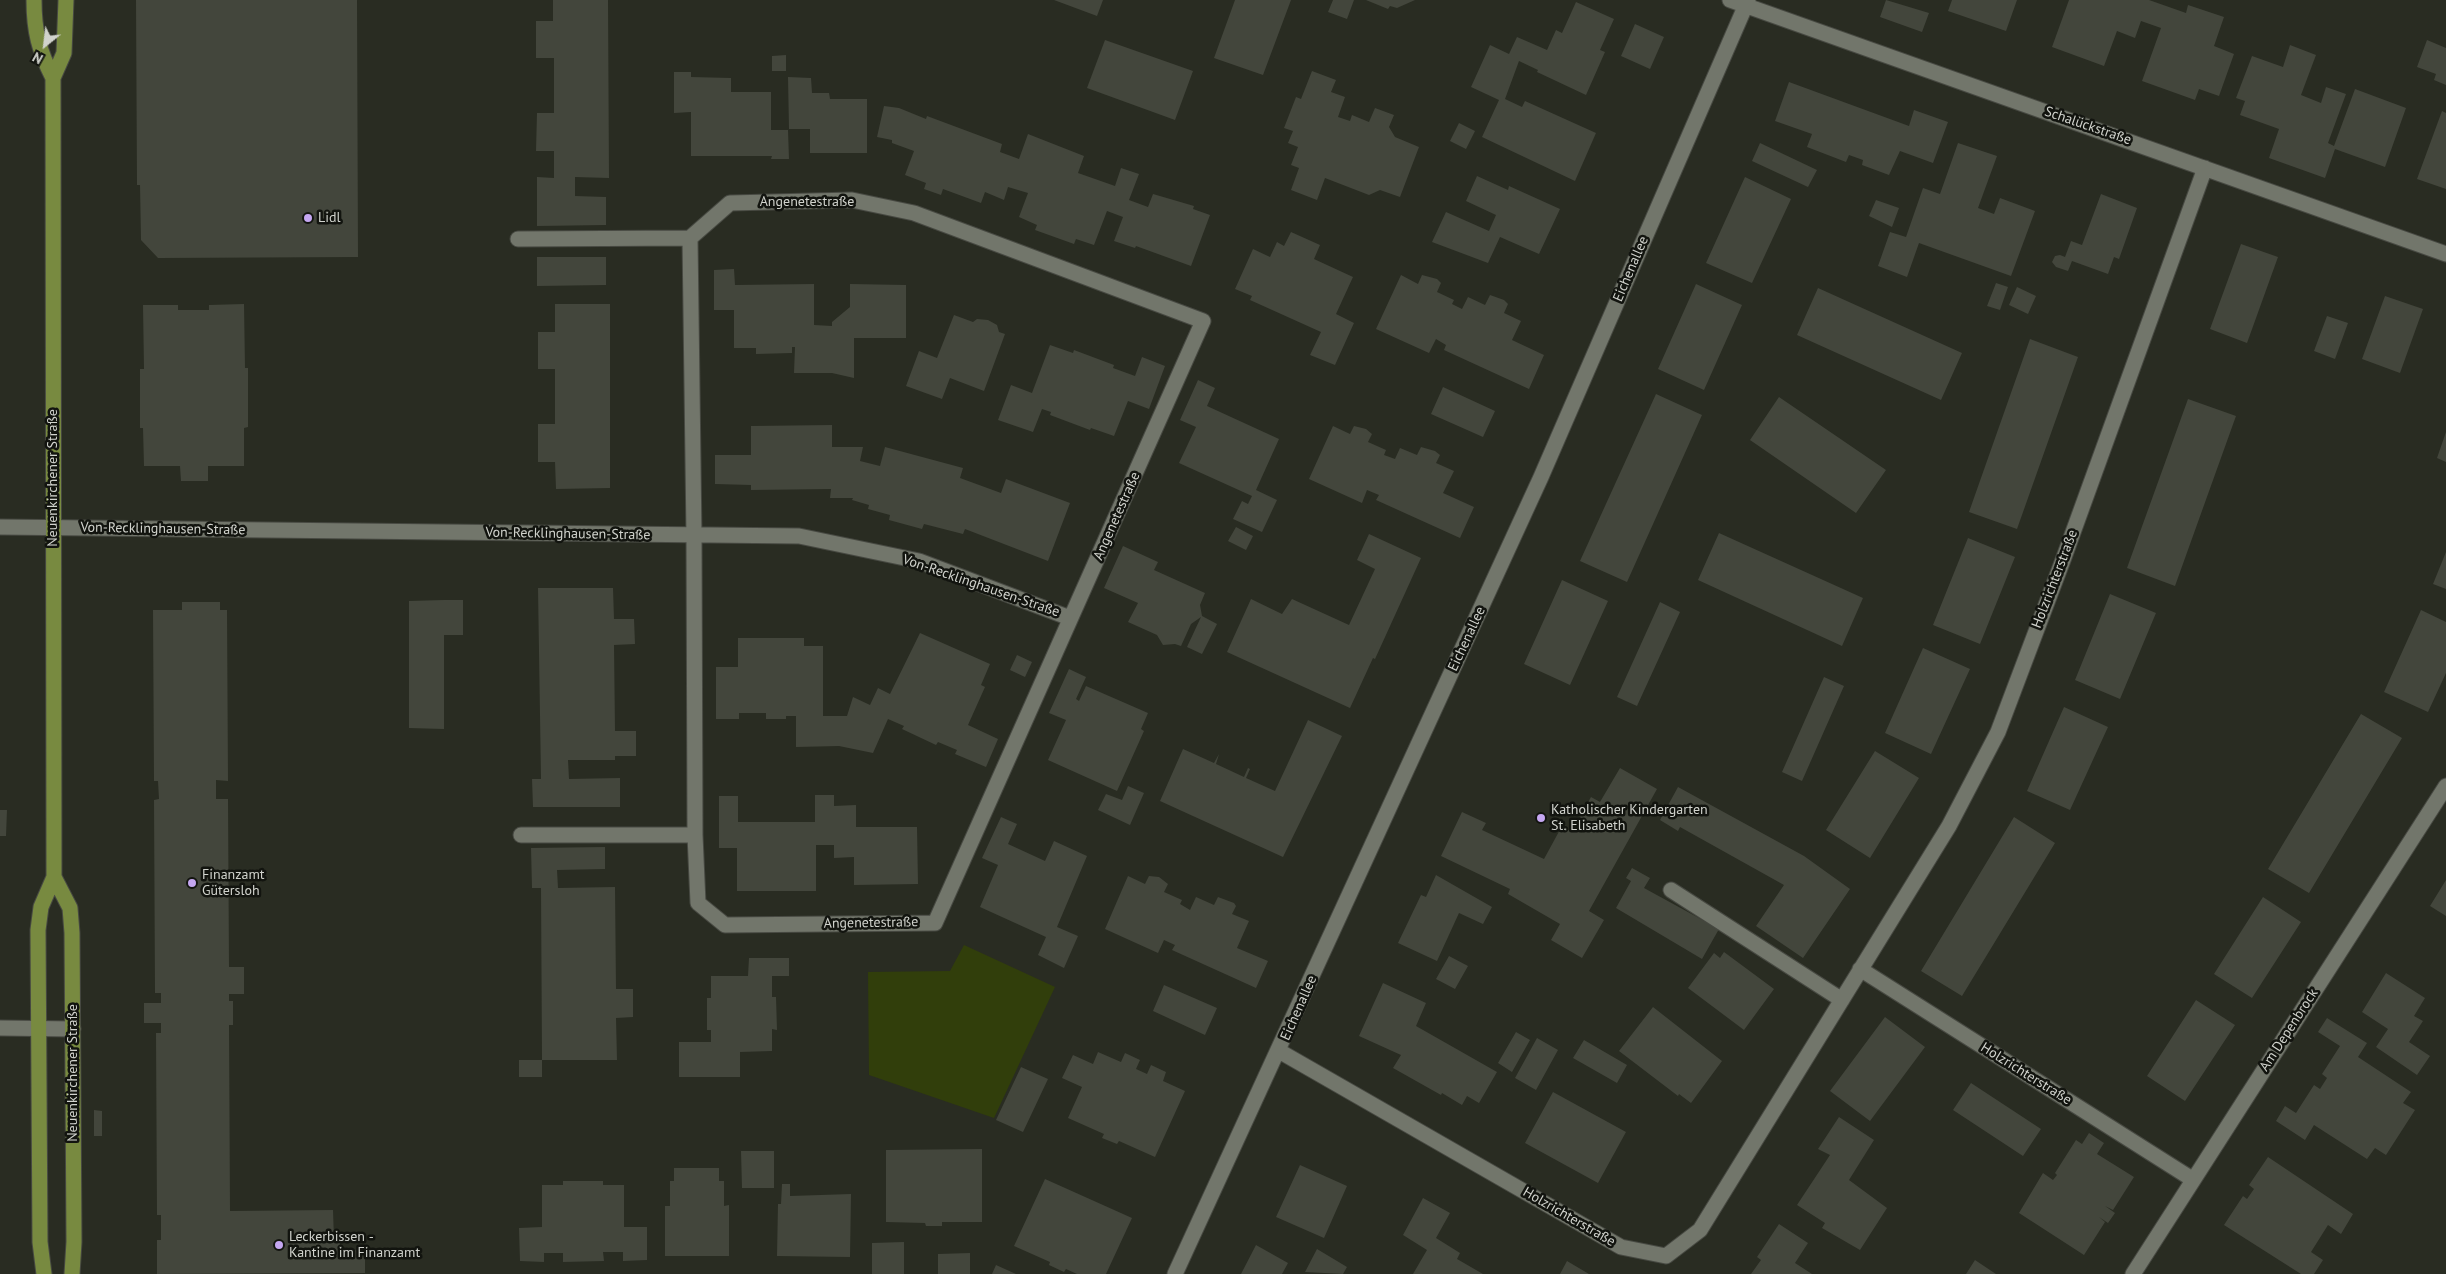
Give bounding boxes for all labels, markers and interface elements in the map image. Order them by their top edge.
north arrow [20,20,70,70]
text: N [29,48,46,68]
street label: Schalückstraße [2042,103,2134,149]
street label: Angenetestraße [760,194,854,210]
place label: Lidl [318,210,341,226]
marker: Lidl [302,212,314,224]
street label: Eichenallee [1610,234,1652,304]
street label: Neuenkirchener Straße [45,409,61,547]
street label: Angenetestraße [1090,469,1144,563]
street label: Von-Recklinghausen-Straße [80,519,246,539]
street label: Von-Recklinghausen-Straße [485,524,651,544]
street label: Holzrichterstraße [2029,527,2081,631]
street label: Von-Recklinghausen-Straße [900,551,1062,621]
street label: Eichenallee [1445,604,1489,674]
place label: Katholischer Kindergarten St. Elisabeth [1551,802,1708,834]
marker: Katholischer Kindergarten St. Elisabeth [1535,812,1547,824]
place label: Finanzamt Gütersloh [202,867,265,900]
marker: Finanzamt Gütersloh [186,877,198,889]
street label: Angenetestraße [824,914,918,932]
street label: Eichenallee [1277,973,1321,1043]
street label: Am Depenbrock [2256,986,2322,1074]
street label: Neuenkirchener Straße [65,1004,81,1142]
street label: Holzrichterstraße [1977,1039,2075,1109]
street label: Holzrichterstraße [1520,1184,1618,1250]
place label: Leckerbissen - Kantine im Finanzamt [289,1229,420,1262]
marker: Leckerbissen - Kantine im Finanzamt [273,1239,285,1251]

